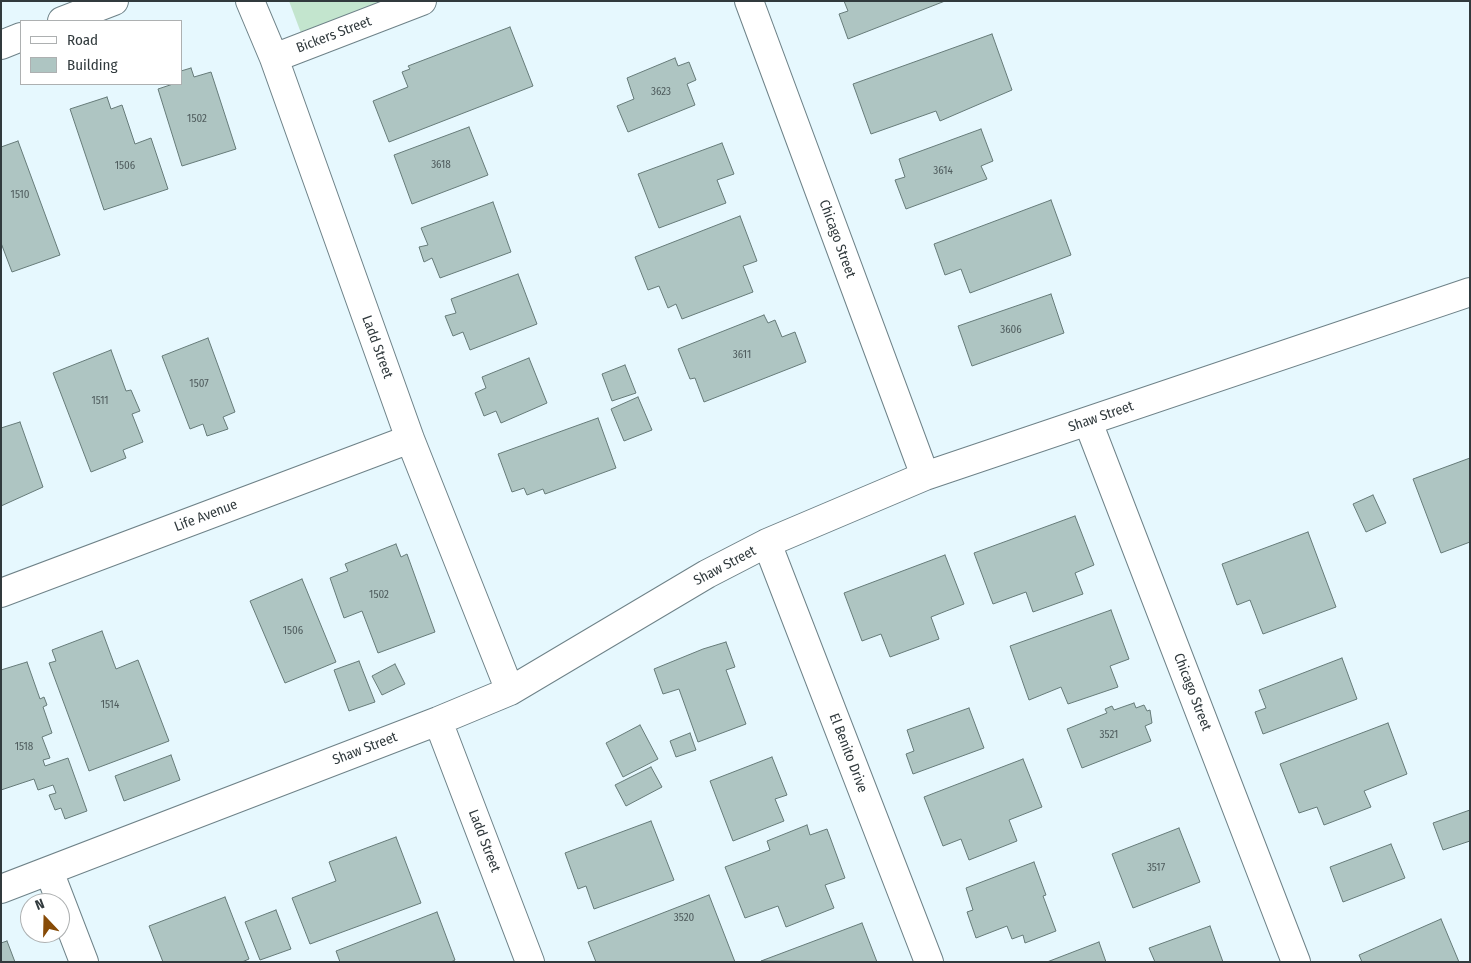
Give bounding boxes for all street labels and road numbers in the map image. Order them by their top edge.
street label: Bickers Street [294,13,374,57]
street label: Chicago Street [815,198,859,280]
street label: Ladd Street [358,313,396,381]
street label: Shaw Street [1066,398,1136,436]
street label: Life Avenue [172,496,240,536]
street label: Shaw Street [691,543,759,589]
street label: Chicago Street [1169,651,1215,733]
street label: El Benito Drive [825,711,871,795]
street label: Shaw Street [330,729,400,769]
street label: Ladd Street [464,807,504,875]

